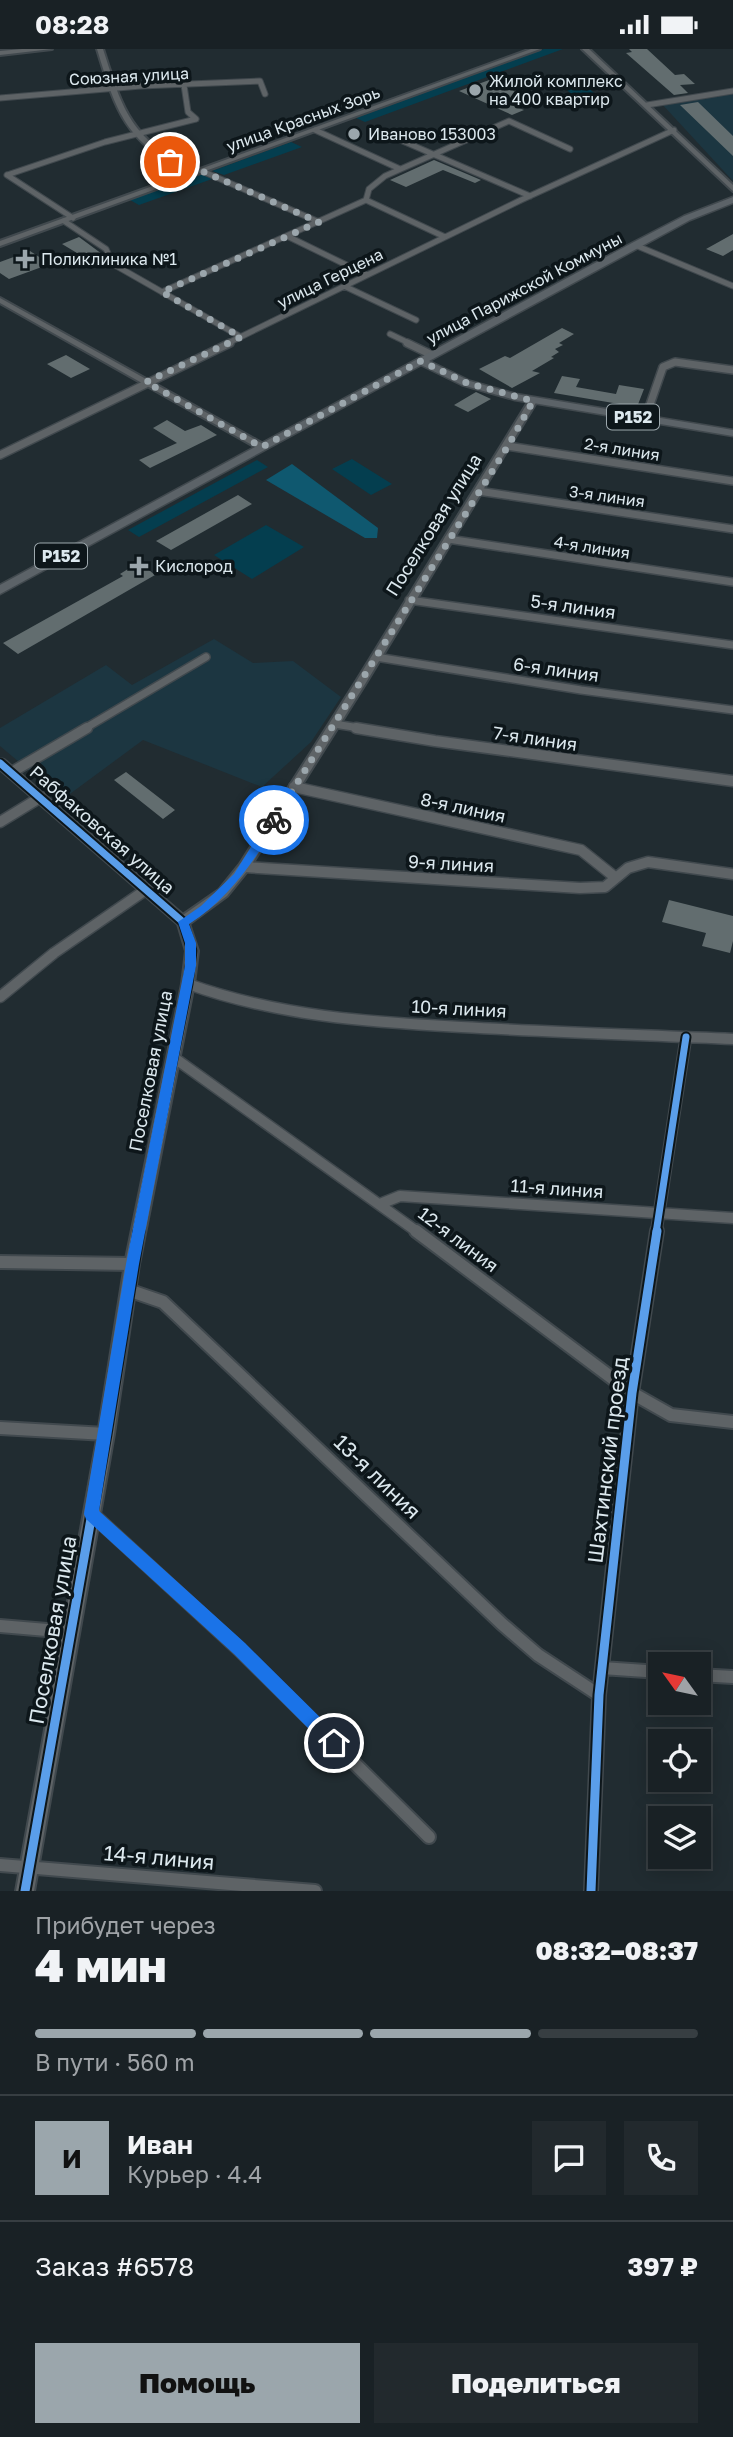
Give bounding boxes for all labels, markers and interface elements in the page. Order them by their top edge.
text: 08:28 [35,9,109,40]
street label: Союзная улица [69,63,189,89]
place label: Жилой комплекс на 400 квартир [489,71,623,109]
street label: улица Красных Зорь [223,82,383,156]
marker: Жилой комплекс на 400 квартир [467,82,483,98]
place label: Иваново 153003 [368,124,496,144]
marker: Иваново 153003 [346,126,362,142]
pin [140,132,200,192]
icon: bag [151,143,189,181]
street label: улица Парижской Коммуны [423,228,625,348]
street label: улица Герцена [274,244,386,312]
marker: Поликлиника №1 [15,249,35,269]
place label: Поликлиника №1 [41,249,177,269]
road number: Р152 [607,405,659,429]
street label: 2-я линия [583,433,661,465]
street label: Поселковая улица [380,449,486,600]
street label: 3-я линия [568,481,646,511]
street label: 4-я линия [553,531,631,563]
road number: Р152 [35,543,87,569]
marker: Кислород [129,556,149,576]
place label: Кислород [155,556,233,576]
street label: 5-я линия [529,589,617,623]
street label: 6-я линия [512,652,600,686]
street label: 7-я линия [492,721,579,755]
street label: Рабфаковская улица [26,760,180,898]
courier [239,785,309,855]
street label: 8-я линия [419,787,508,827]
icon: bike [255,801,293,839]
street label: 9-я линия [407,850,495,876]
street label: Поселковая улица [124,988,176,1153]
street label: 10-я линия [411,995,507,1021]
street label: 11-я линия [510,1174,604,1202]
street label: 12-я линия [414,1202,503,1276]
street label: Шахтинский проезд [581,1355,633,1565]
street label: 13-я линия [329,1429,426,1524]
street label: Поселковая улица [23,1534,81,1726]
north arrow [648,1652,710,1715]
map controls [648,1652,711,1869]
pin [304,1713,364,1773]
icon: home [315,1724,353,1762]
button: locate [648,1729,711,1792]
button: layers [648,1806,711,1869]
street label: 14-я линия [103,1839,215,1875]
text: Прибудет через [35,1911,216,1939]
text: 08:32–08:37 [535,1935,698,1966]
text: 4 мин [35,1937,167,1992]
text: В пути · 560 m [35,2048,195,2076]
button: chat [532,2121,606,2195]
button: phone [624,2121,698,2195]
text: Иван [127,2129,193,2160]
text: И [62,2143,82,2174]
text: Курьер · 4.4 [127,2160,262,2188]
text: Заказ #6578 [35,2251,194,2282]
text: 397 ₽ [627,2251,698,2282]
button: Помощь [35,2343,360,2423]
button: Поделиться [374,2343,698,2423]

